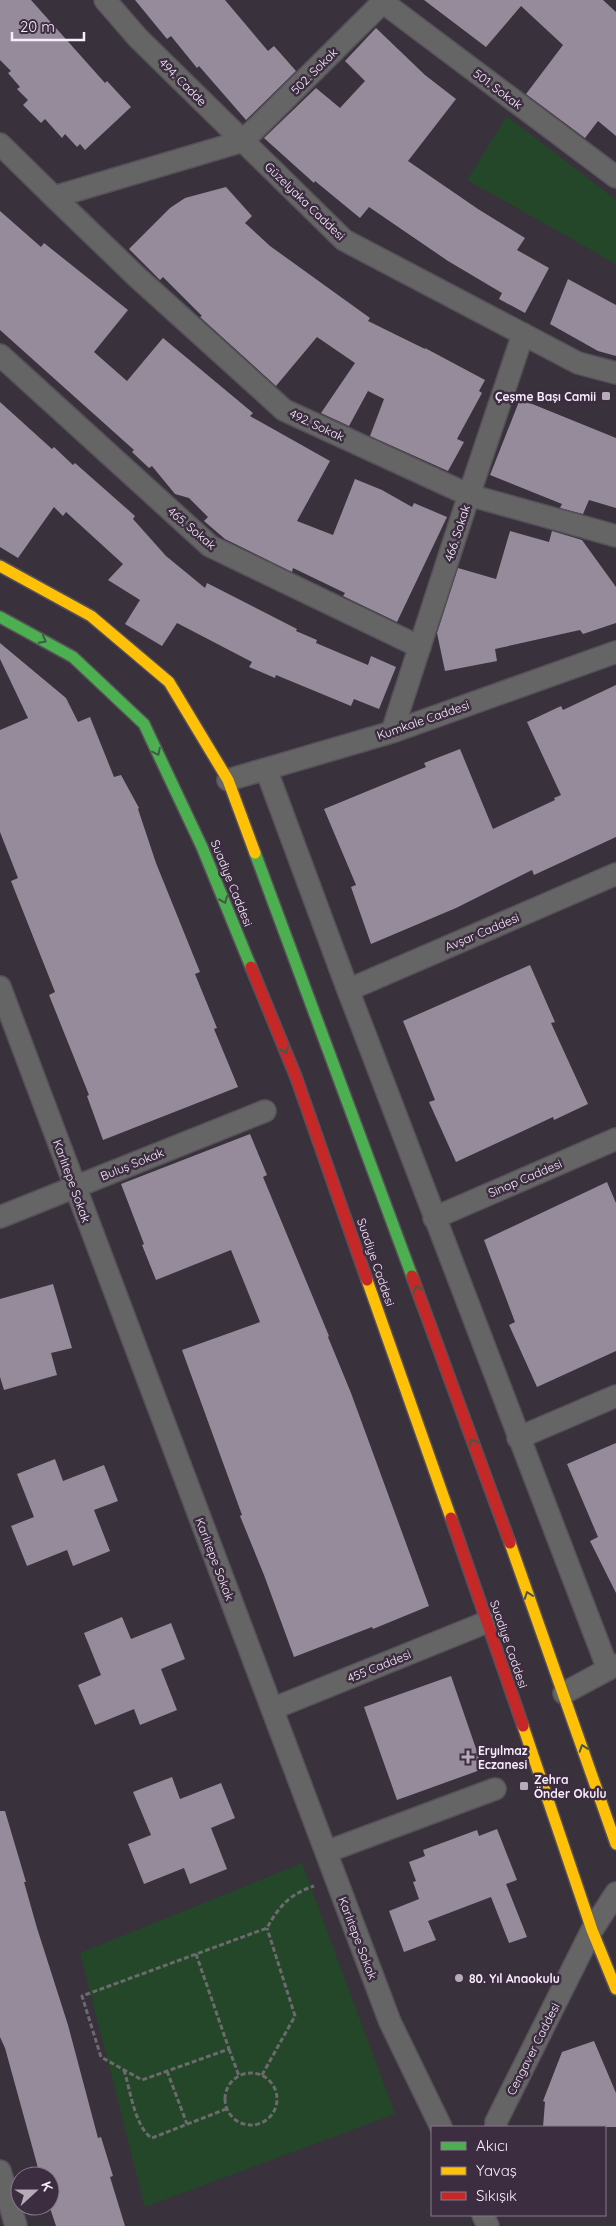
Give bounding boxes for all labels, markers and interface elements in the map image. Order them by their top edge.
scale bar [12,10,85,42]
text: 20 m [20,17,55,36]
street label: 502. Sokak [288,45,340,97]
street label: 494. Cadde [156,55,210,109]
street label: 501. Sokak [470,66,526,112]
street label: Güzelyaka Caddesi [262,159,348,243]
place label: Çeşme Başı Camii [495,389,596,404]
marker: Çeşme Başı Camii [600,390,612,402]
street label: 492. Sokak [287,406,347,444]
street label: 465. Sokak [165,503,219,553]
street label: 466. Sokak [441,503,473,563]
one-way arrow [38,634,47,644]
street label: Kumkale Caddesi [375,697,471,743]
one-way arrow [151,747,161,756]
street label: Suadiye Caddesi [208,837,256,929]
one-way arrow [218,895,228,904]
street label: Avşar Caddesi [443,910,521,954]
one-way arrow [279,1045,290,1054]
street label: Karlıtepe Sokak [50,1137,94,1225]
street label: Buluş Sokak [98,1144,166,1184]
street label: Sinop Caddesi [486,1156,564,1200]
street label: Suadiye Caddesi [354,1216,398,1308]
one-way arrow [413,1286,423,1294]
one-way arrow [469,1438,479,1447]
street label: Karlıtepe Sokak [192,1515,238,1603]
one-way arrow [524,1591,534,1600]
street label: Suadiye Caddesi [487,1598,531,1690]
street label: 455 Caddesi [345,1646,413,1686]
place label: Eryılmaz Eczanesi [478,1743,528,1772]
one-way arrow [579,1744,589,1753]
marker: Eryılmaz Eczanesi [462,1751,474,1763]
place label: Zehra Önder Okulu [534,1772,607,1801]
marker: Zehra Önder Okulu [518,1780,530,1792]
street label: Karlıtepe Sokak [335,1894,381,1982]
place label: 80. Yıl Anaokulu [469,1971,560,1986]
marker: 80. Yıl Anaokulu [453,1972,465,1984]
street label: Cengaver Caddesi [503,2000,563,2098]
legend [431,2126,606,2216]
text: Akıcı [476,2136,508,2155]
text: Yavaş [476,2161,517,2180]
north arrow [10,2166,60,2216]
text: K [37,2179,57,2194]
text: Sıkışık [476,2186,517,2205]

